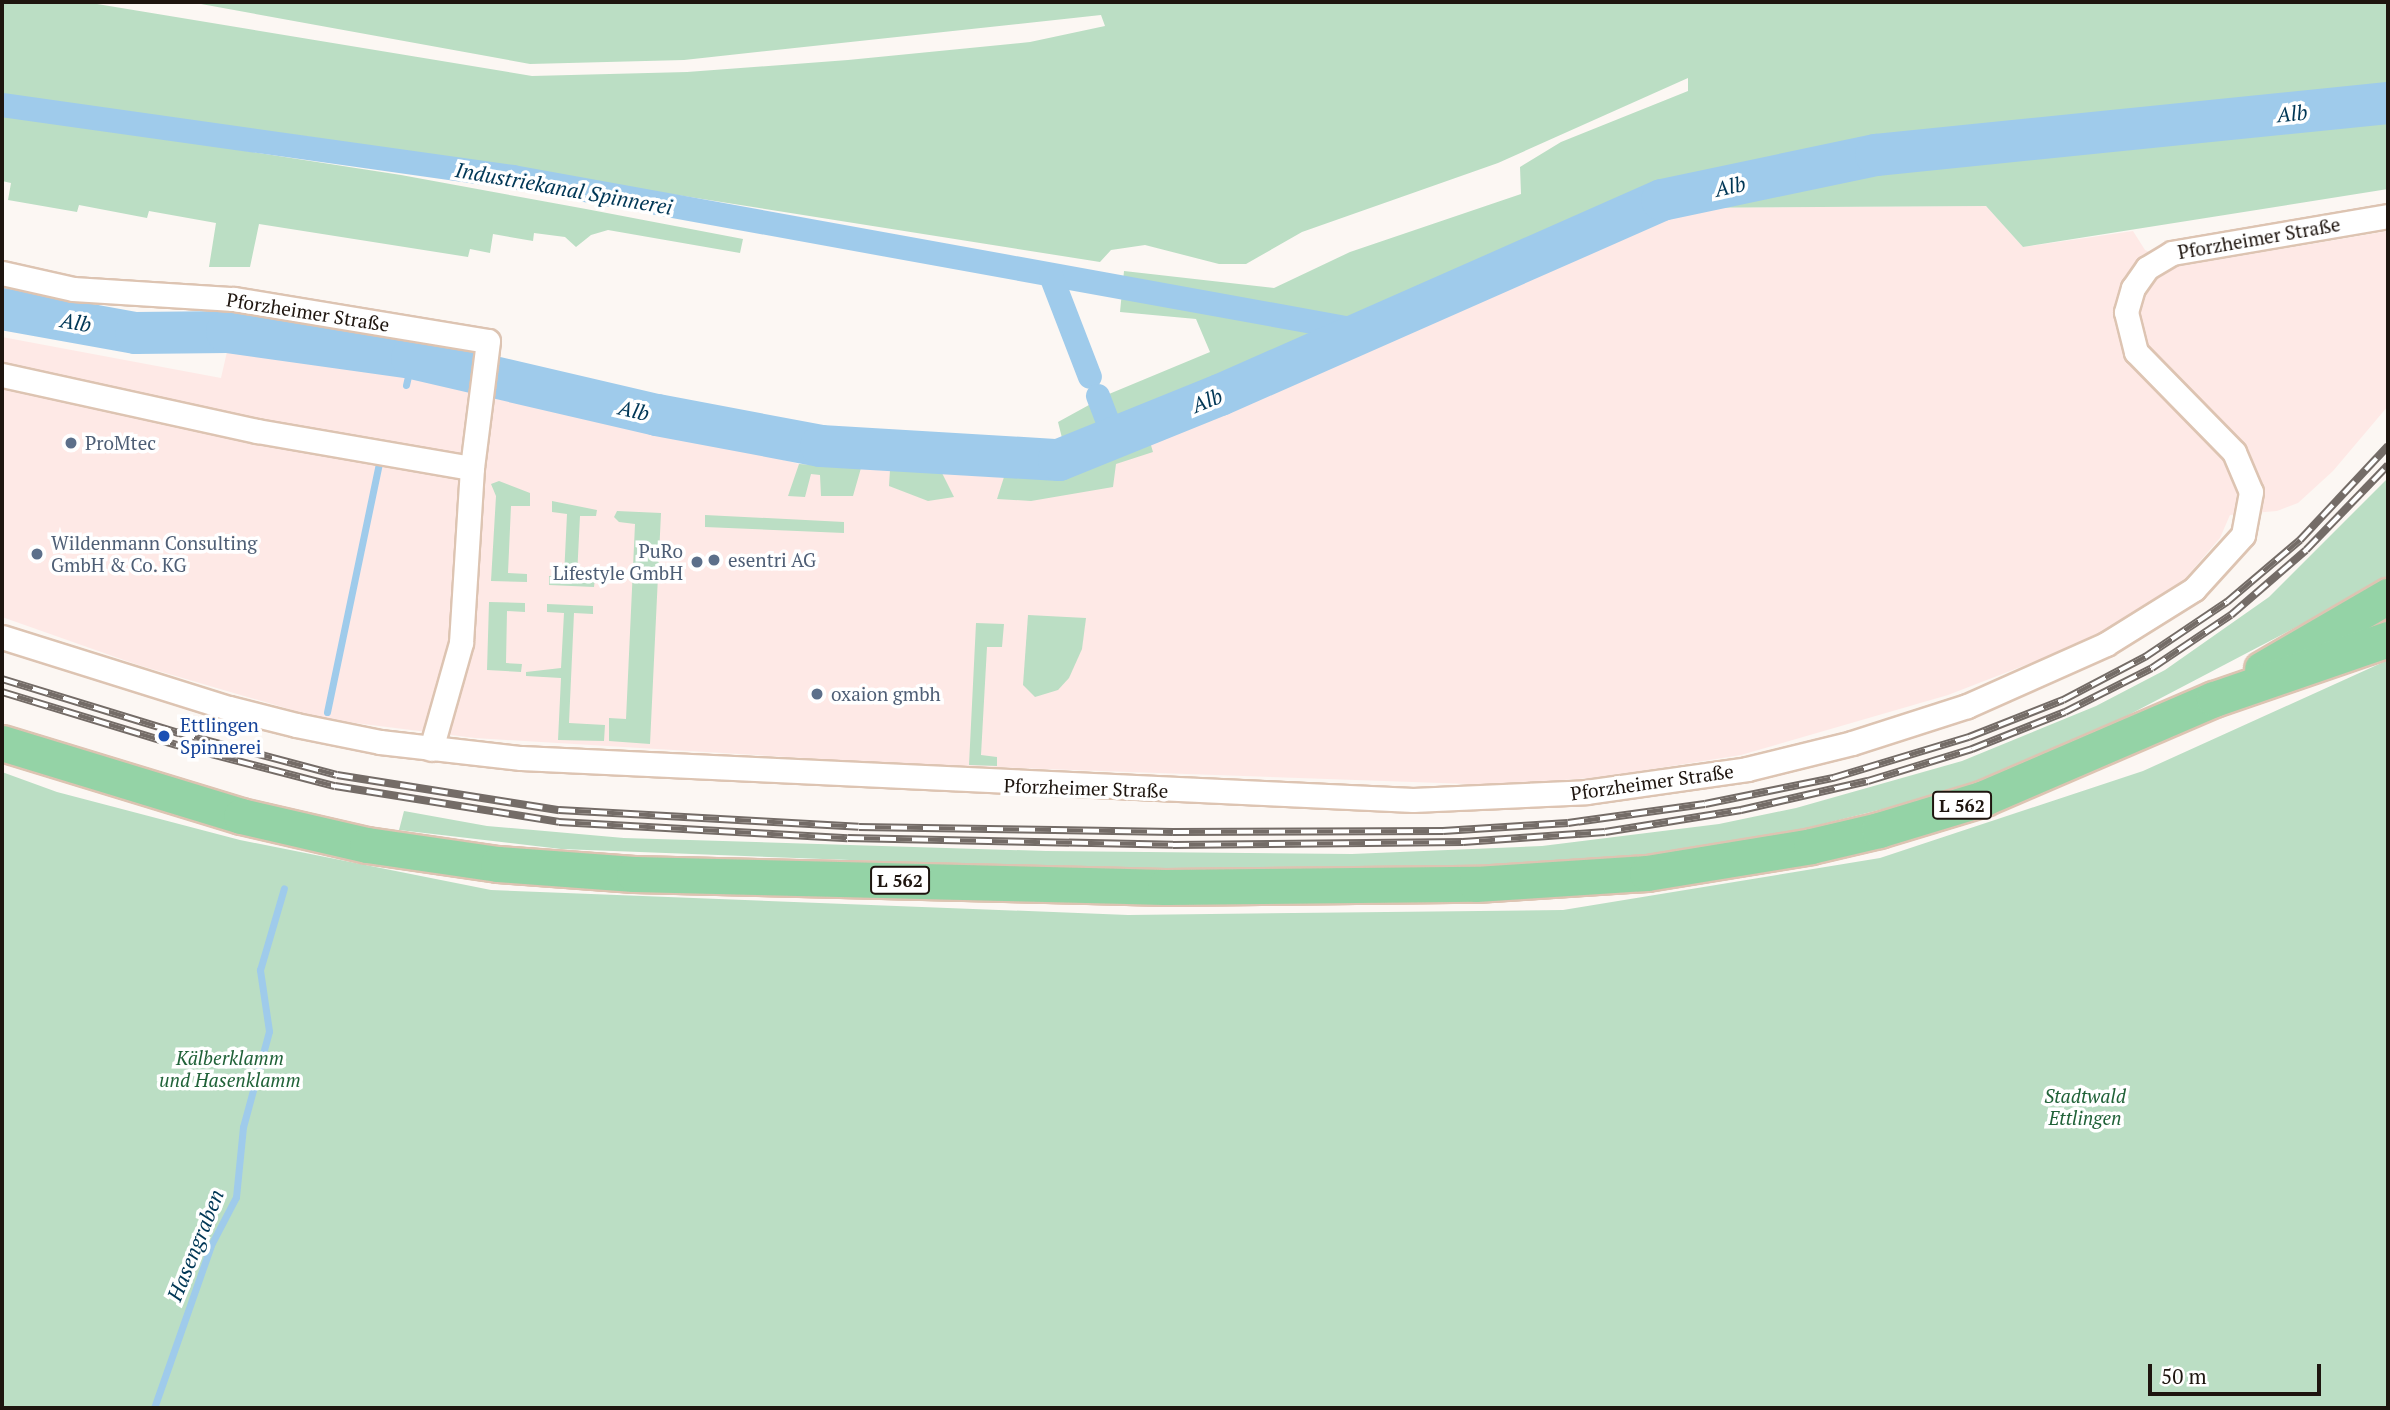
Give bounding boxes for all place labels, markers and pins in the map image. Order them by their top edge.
place label: ProMtec [85,432,156,454]
marker: ProMtec [63,435,79,451]
place label: Wildenmann Consulting GmbH & Co. KG [51,532,257,576]
place label: PuRo Lifestyle GmbH [553,540,683,584]
marker: Wildenmann Consulting GmbH & Co. KG [29,546,45,562]
place label: esentri AG [728,549,816,571]
marker: esentri AG [706,552,722,568]
marker: PuRo Lifestyle GmbH [689,554,705,570]
place label: oxaion gmbh [831,683,941,705]
marker: oxaion gmbh [809,686,825,702]
place label: Ettlingen Spinnerei [180,714,261,758]
marker: Ettlingen Spinnerei [154,726,174,746]

